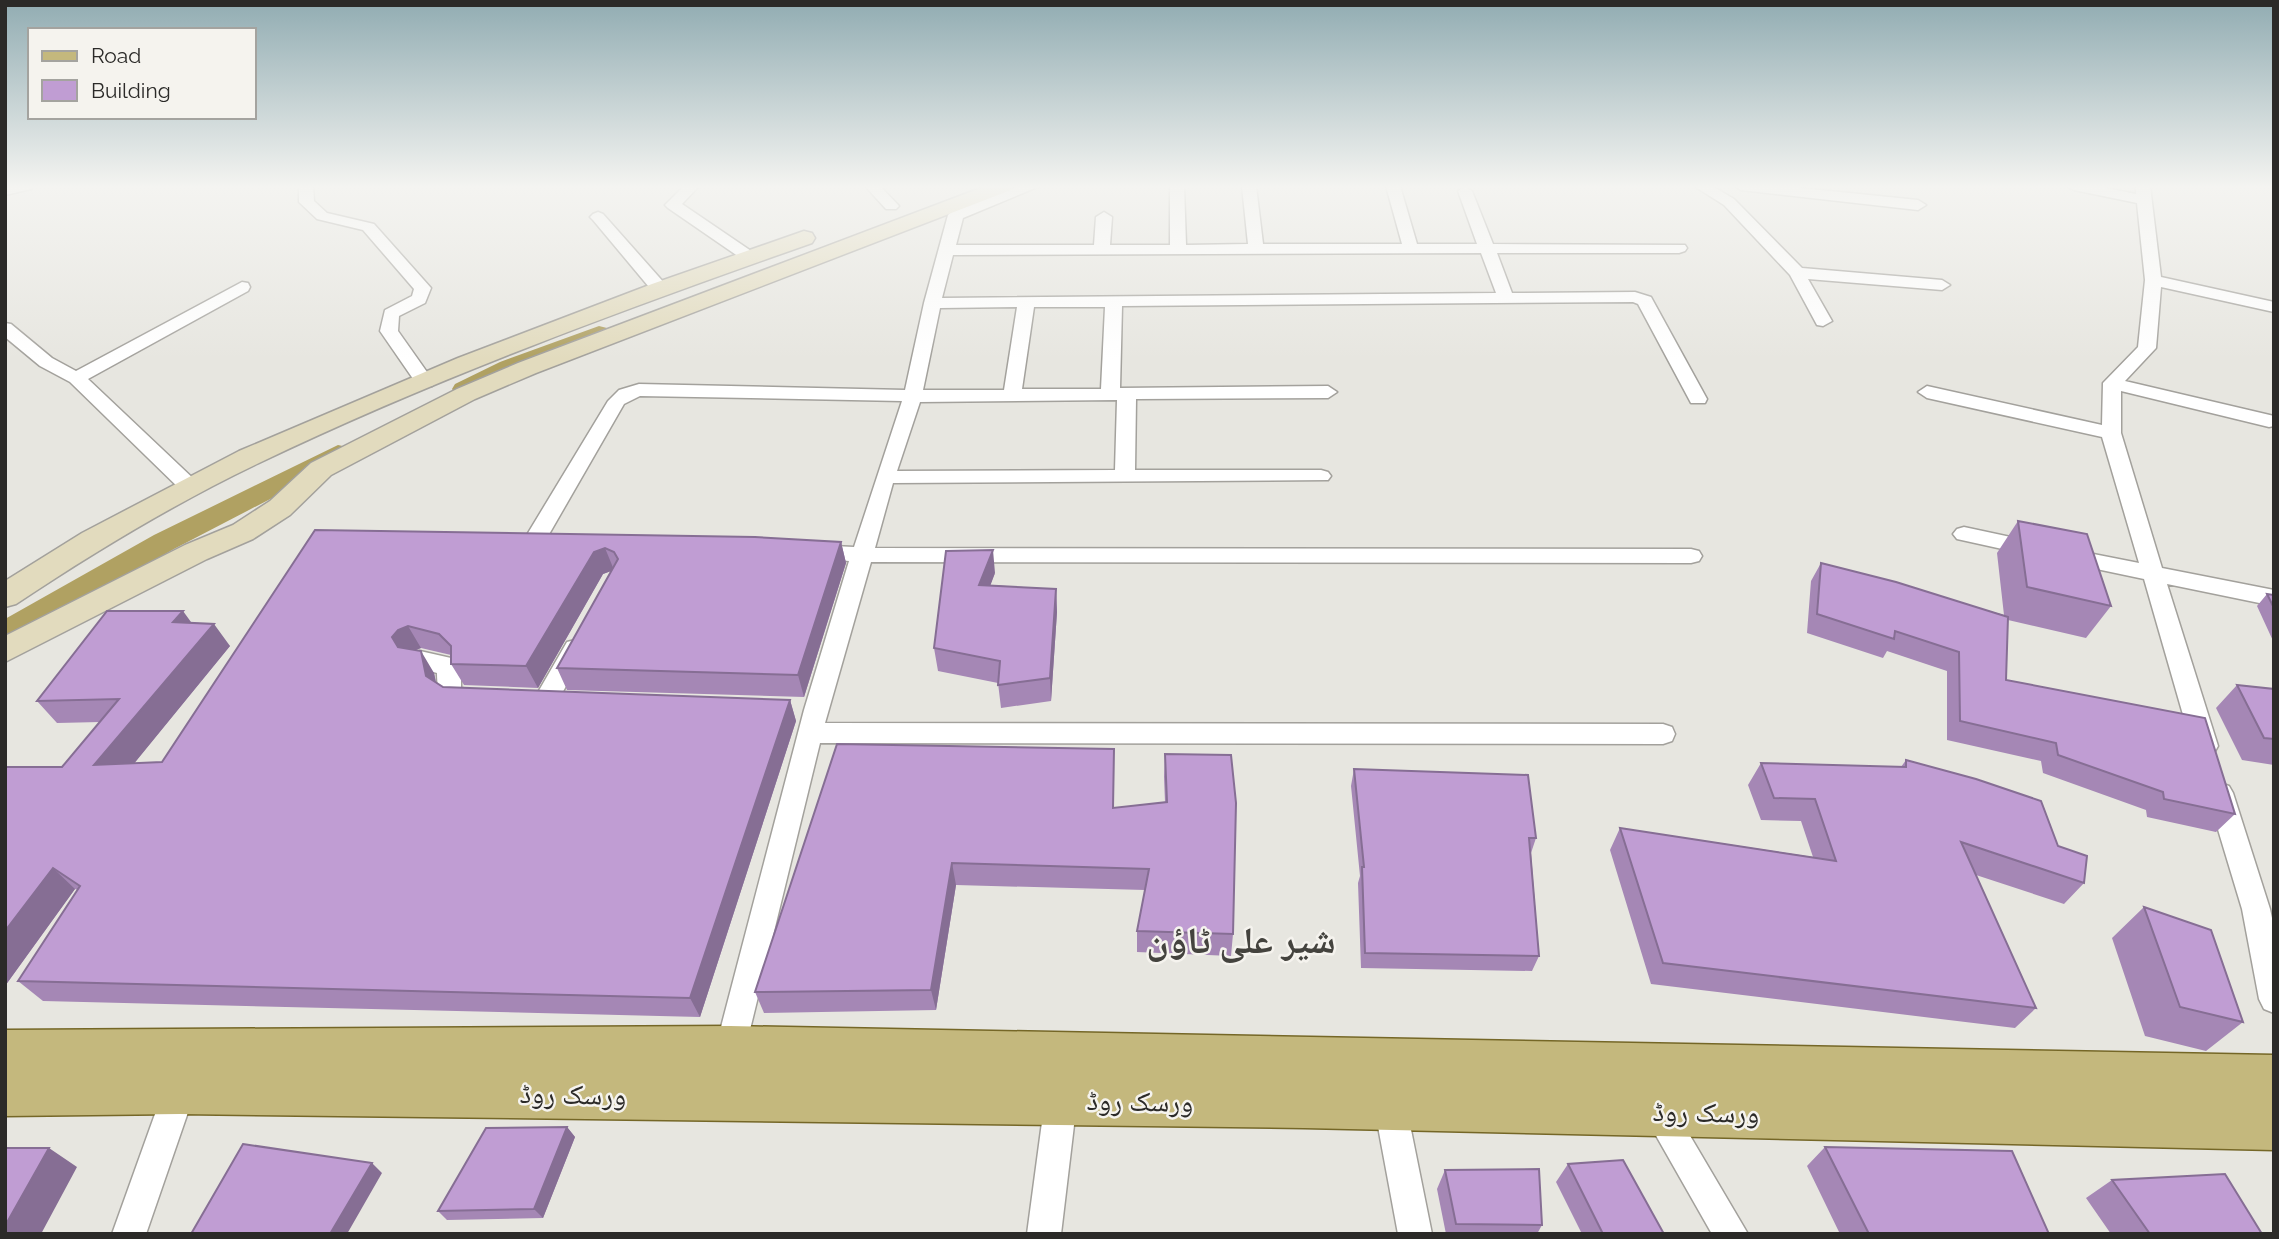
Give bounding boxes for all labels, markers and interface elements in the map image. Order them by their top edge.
legend [28,28,256,119]
text: Road [91,43,141,68]
text: Building [91,78,171,103]
district label: شیر علی ٹاؤن [1146,918,1336,963]
street label: ورسک روڈ [519,1077,627,1112]
street label: ورسک روڈ [1086,1084,1194,1119]
street label: ورسک روڈ [1652,1095,1760,1130]

